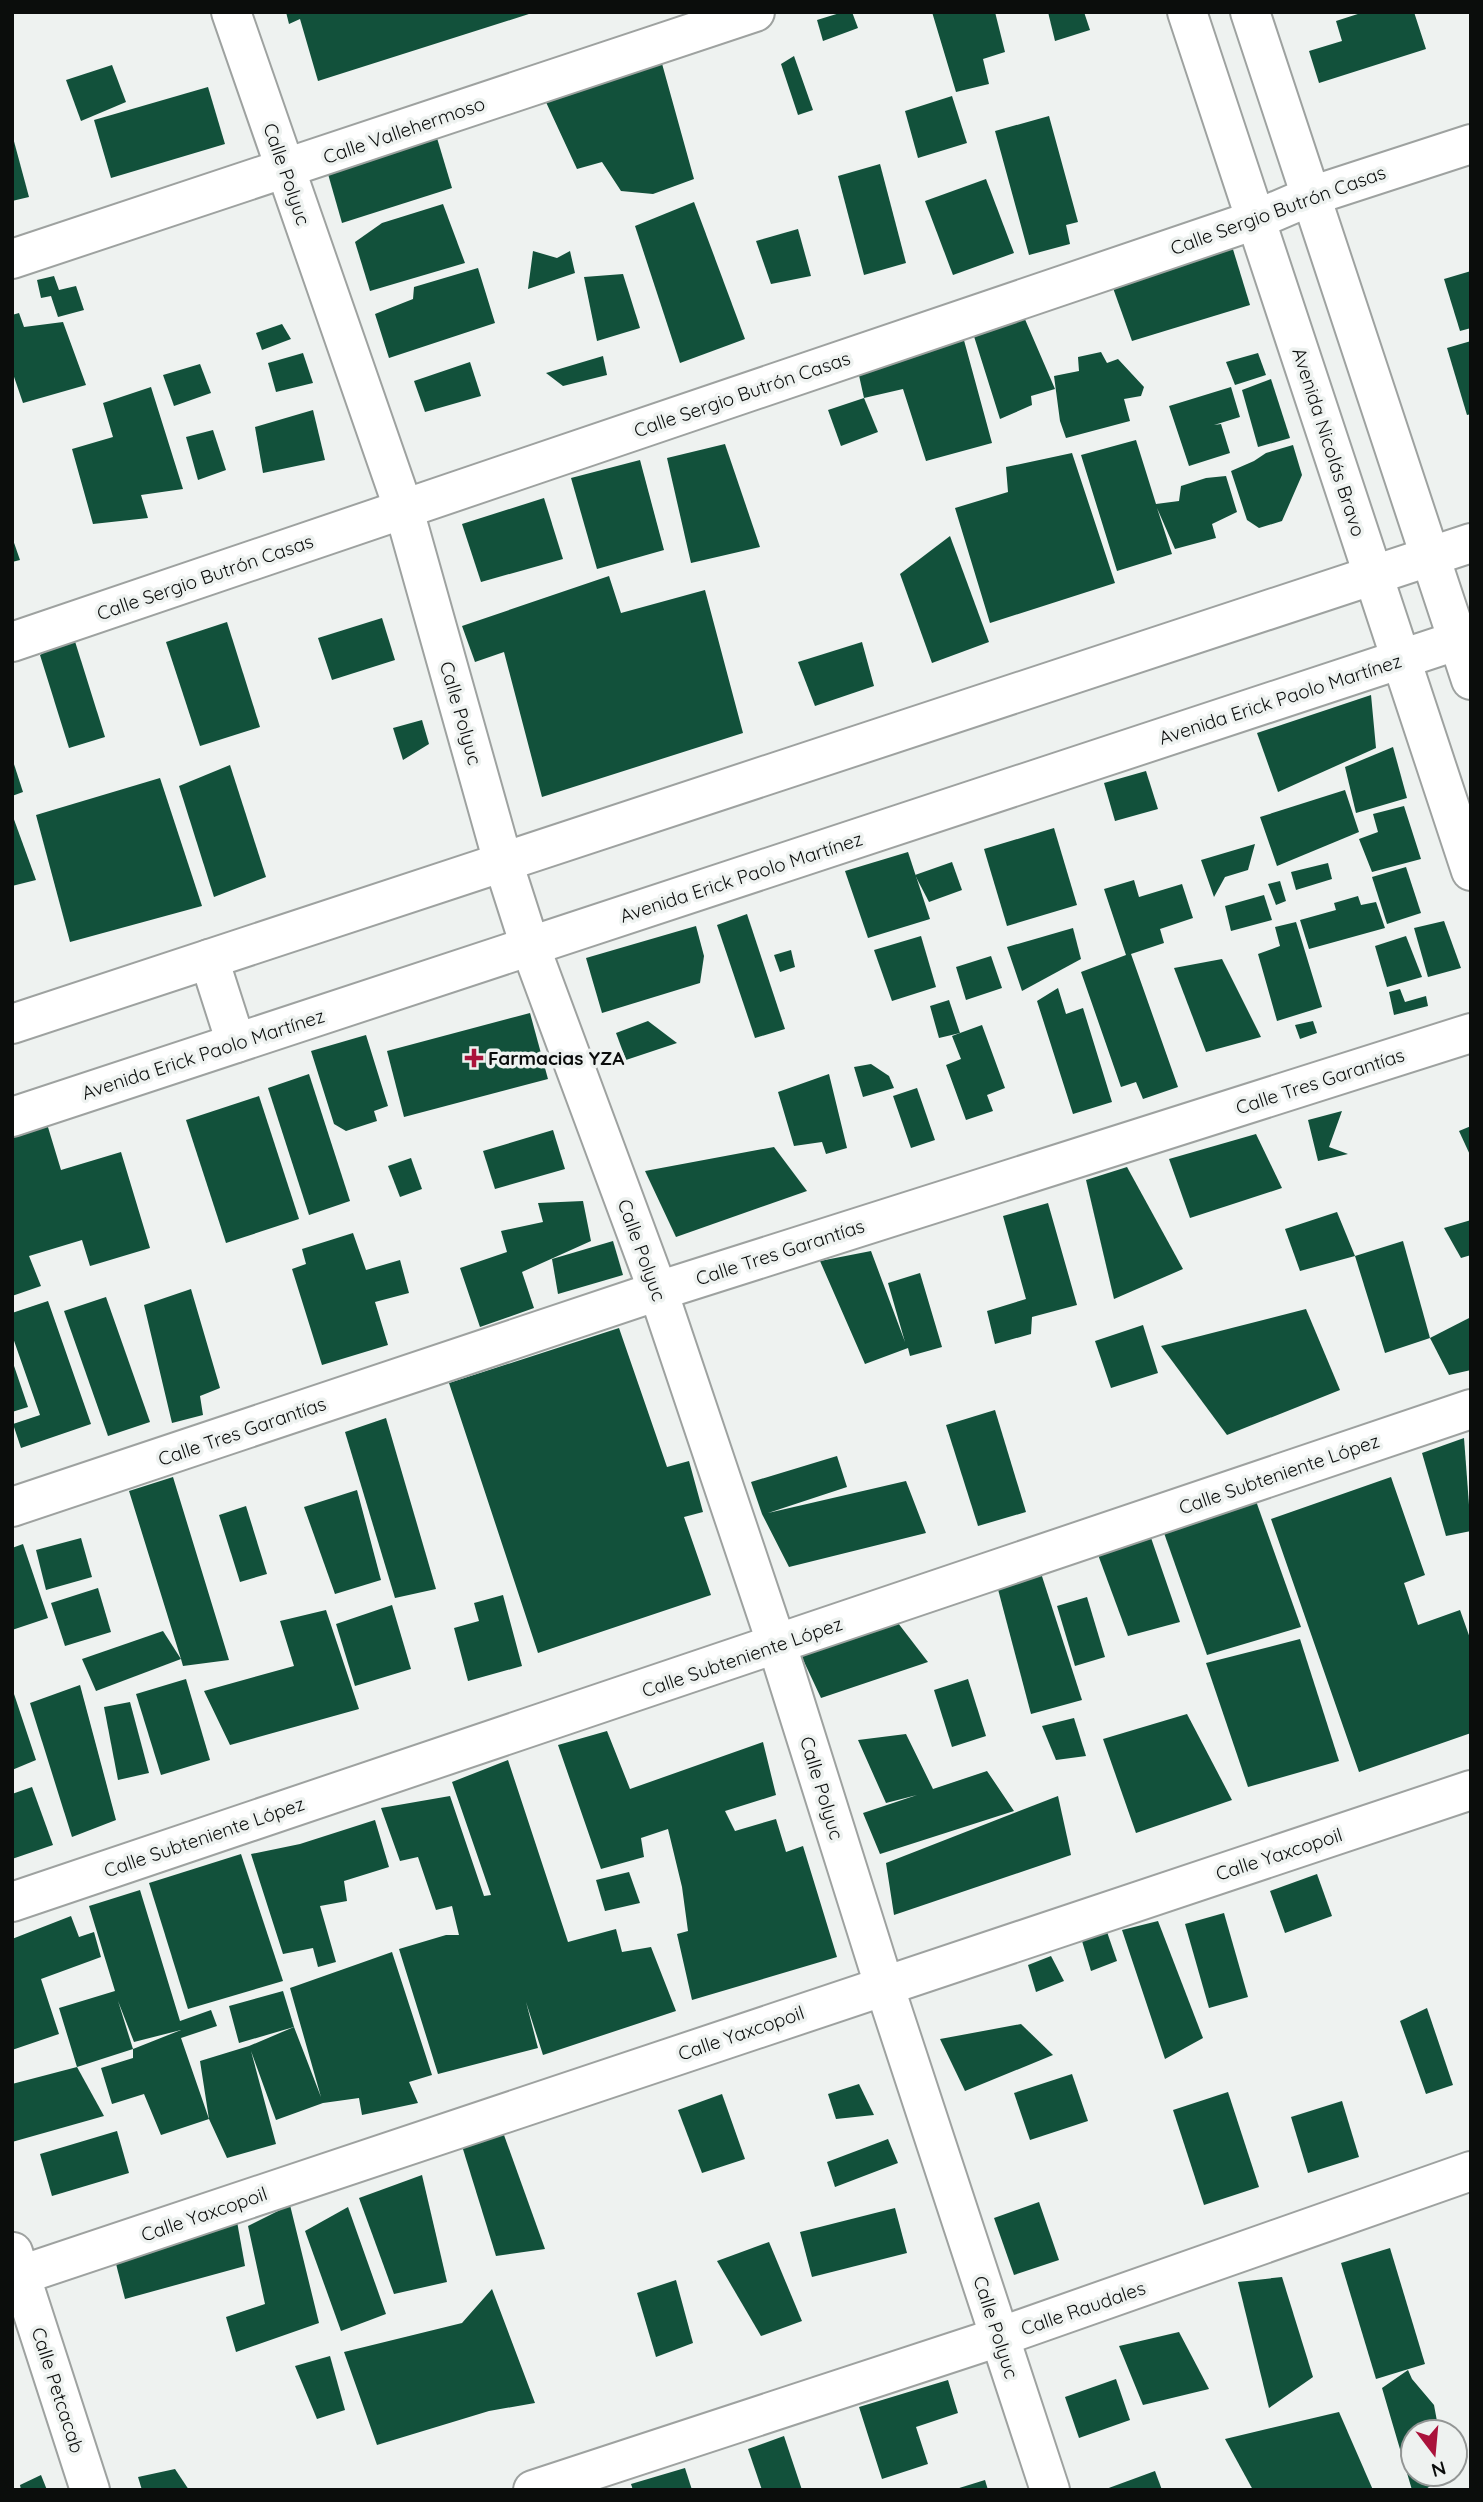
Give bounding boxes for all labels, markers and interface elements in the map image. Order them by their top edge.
street label: Calle Vallehermoso [320,91,488,169]
street label: Calle Polyuc [258,120,316,228]
street label: Calle Sergio Butrón Casas [1167,160,1389,260]
street label: Avenida Nicolás Bravo [1287,345,1371,539]
street label: Calle Sergio Butrón Casas [631,346,853,442]
street label: Calle Sergio Butrón Casas [94,529,316,625]
street label: Avenida Erick Paolo Martínez [1156,648,1404,750]
street label: Calle Polyuc [435,658,487,768]
street label: Avenida Erick Paolo Martínez [617,826,865,928]
street label: Avenida Erick Paolo Martínez [79,1003,327,1105]
street label: Calle Tres Garantías [1233,1042,1407,1120]
place label: Farmacias YZA [488,1046,624,1070]
marker: Farmacias YZA [466,1050,482,1066]
street label: Calle Polyuc [613,1196,672,1304]
street label: Calle Tres Garantías [693,1213,867,1291]
street label: Calle Tres Garantías [155,1391,329,1471]
street label: Calle Subteniente López [1176,1428,1382,1520]
street label: Calle Subteniente López [639,1611,845,1703]
street label: Calle Polyuc [795,1734,849,1843]
street label: Calle Subteniente López [101,1791,307,1883]
street label: Calle Yaxcopoil [1213,1822,1345,1886]
street label: Calle Yaxcopoil [675,2000,807,2066]
street label: Calle Yaxcopoil [138,2181,270,2247]
street label: Calle Polyuc [968,2273,1024,2382]
street label: Calle Raudales [1018,2275,1149,2341]
street label: Calle Petcacab [26,2324,90,2456]
north arrow [1399,2418,1469,2488]
text: N [1429,2456,1449,2483]

